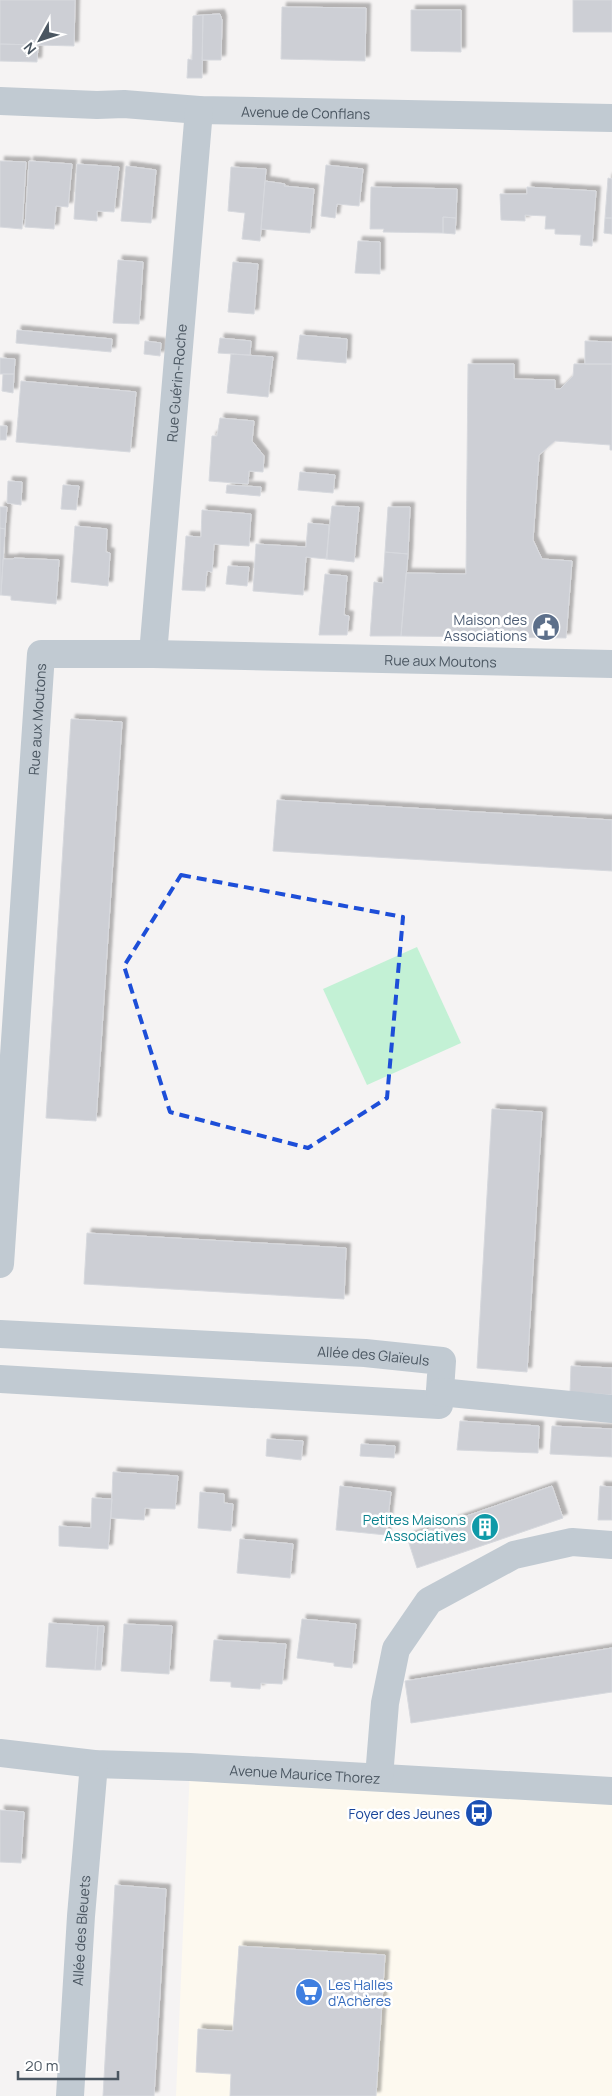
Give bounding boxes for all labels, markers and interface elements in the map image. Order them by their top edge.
north arrow [15,15,65,65]
text: N [19,39,40,59]
street label: Avenue de Conflans [241,101,370,123]
street label: Rue Guérin-Roche [161,323,190,443]
place label: Maison des Associations [444,610,527,645]
public building icon: Maison des Associations [531,612,561,642]
street label: Rue aux Moutons [384,650,497,671]
street label: Rue aux Moutons [23,663,50,776]
street label: Allée des Glaïeuls [317,1341,430,1369]
place label: Petites Maisons Associatives [363,1510,466,1545]
building icon: Petites Maisons Associatives [470,1512,500,1542]
street label: Avenue Maurice Thorez [229,1760,381,1787]
bus stop icon: Foyer des Jeunes [464,1798,494,1828]
place label: Foyer des Jeunes [349,1804,460,1823]
street label: Allée des Bleuets [67,1874,94,1986]
place label: Les Halles d'Achères [328,1975,393,2010]
supermarket icon: Les Halles d'Achères [294,1977,324,2007]
scale bar [18,2048,118,2080]
text: 20 m [25,2055,58,2076]

